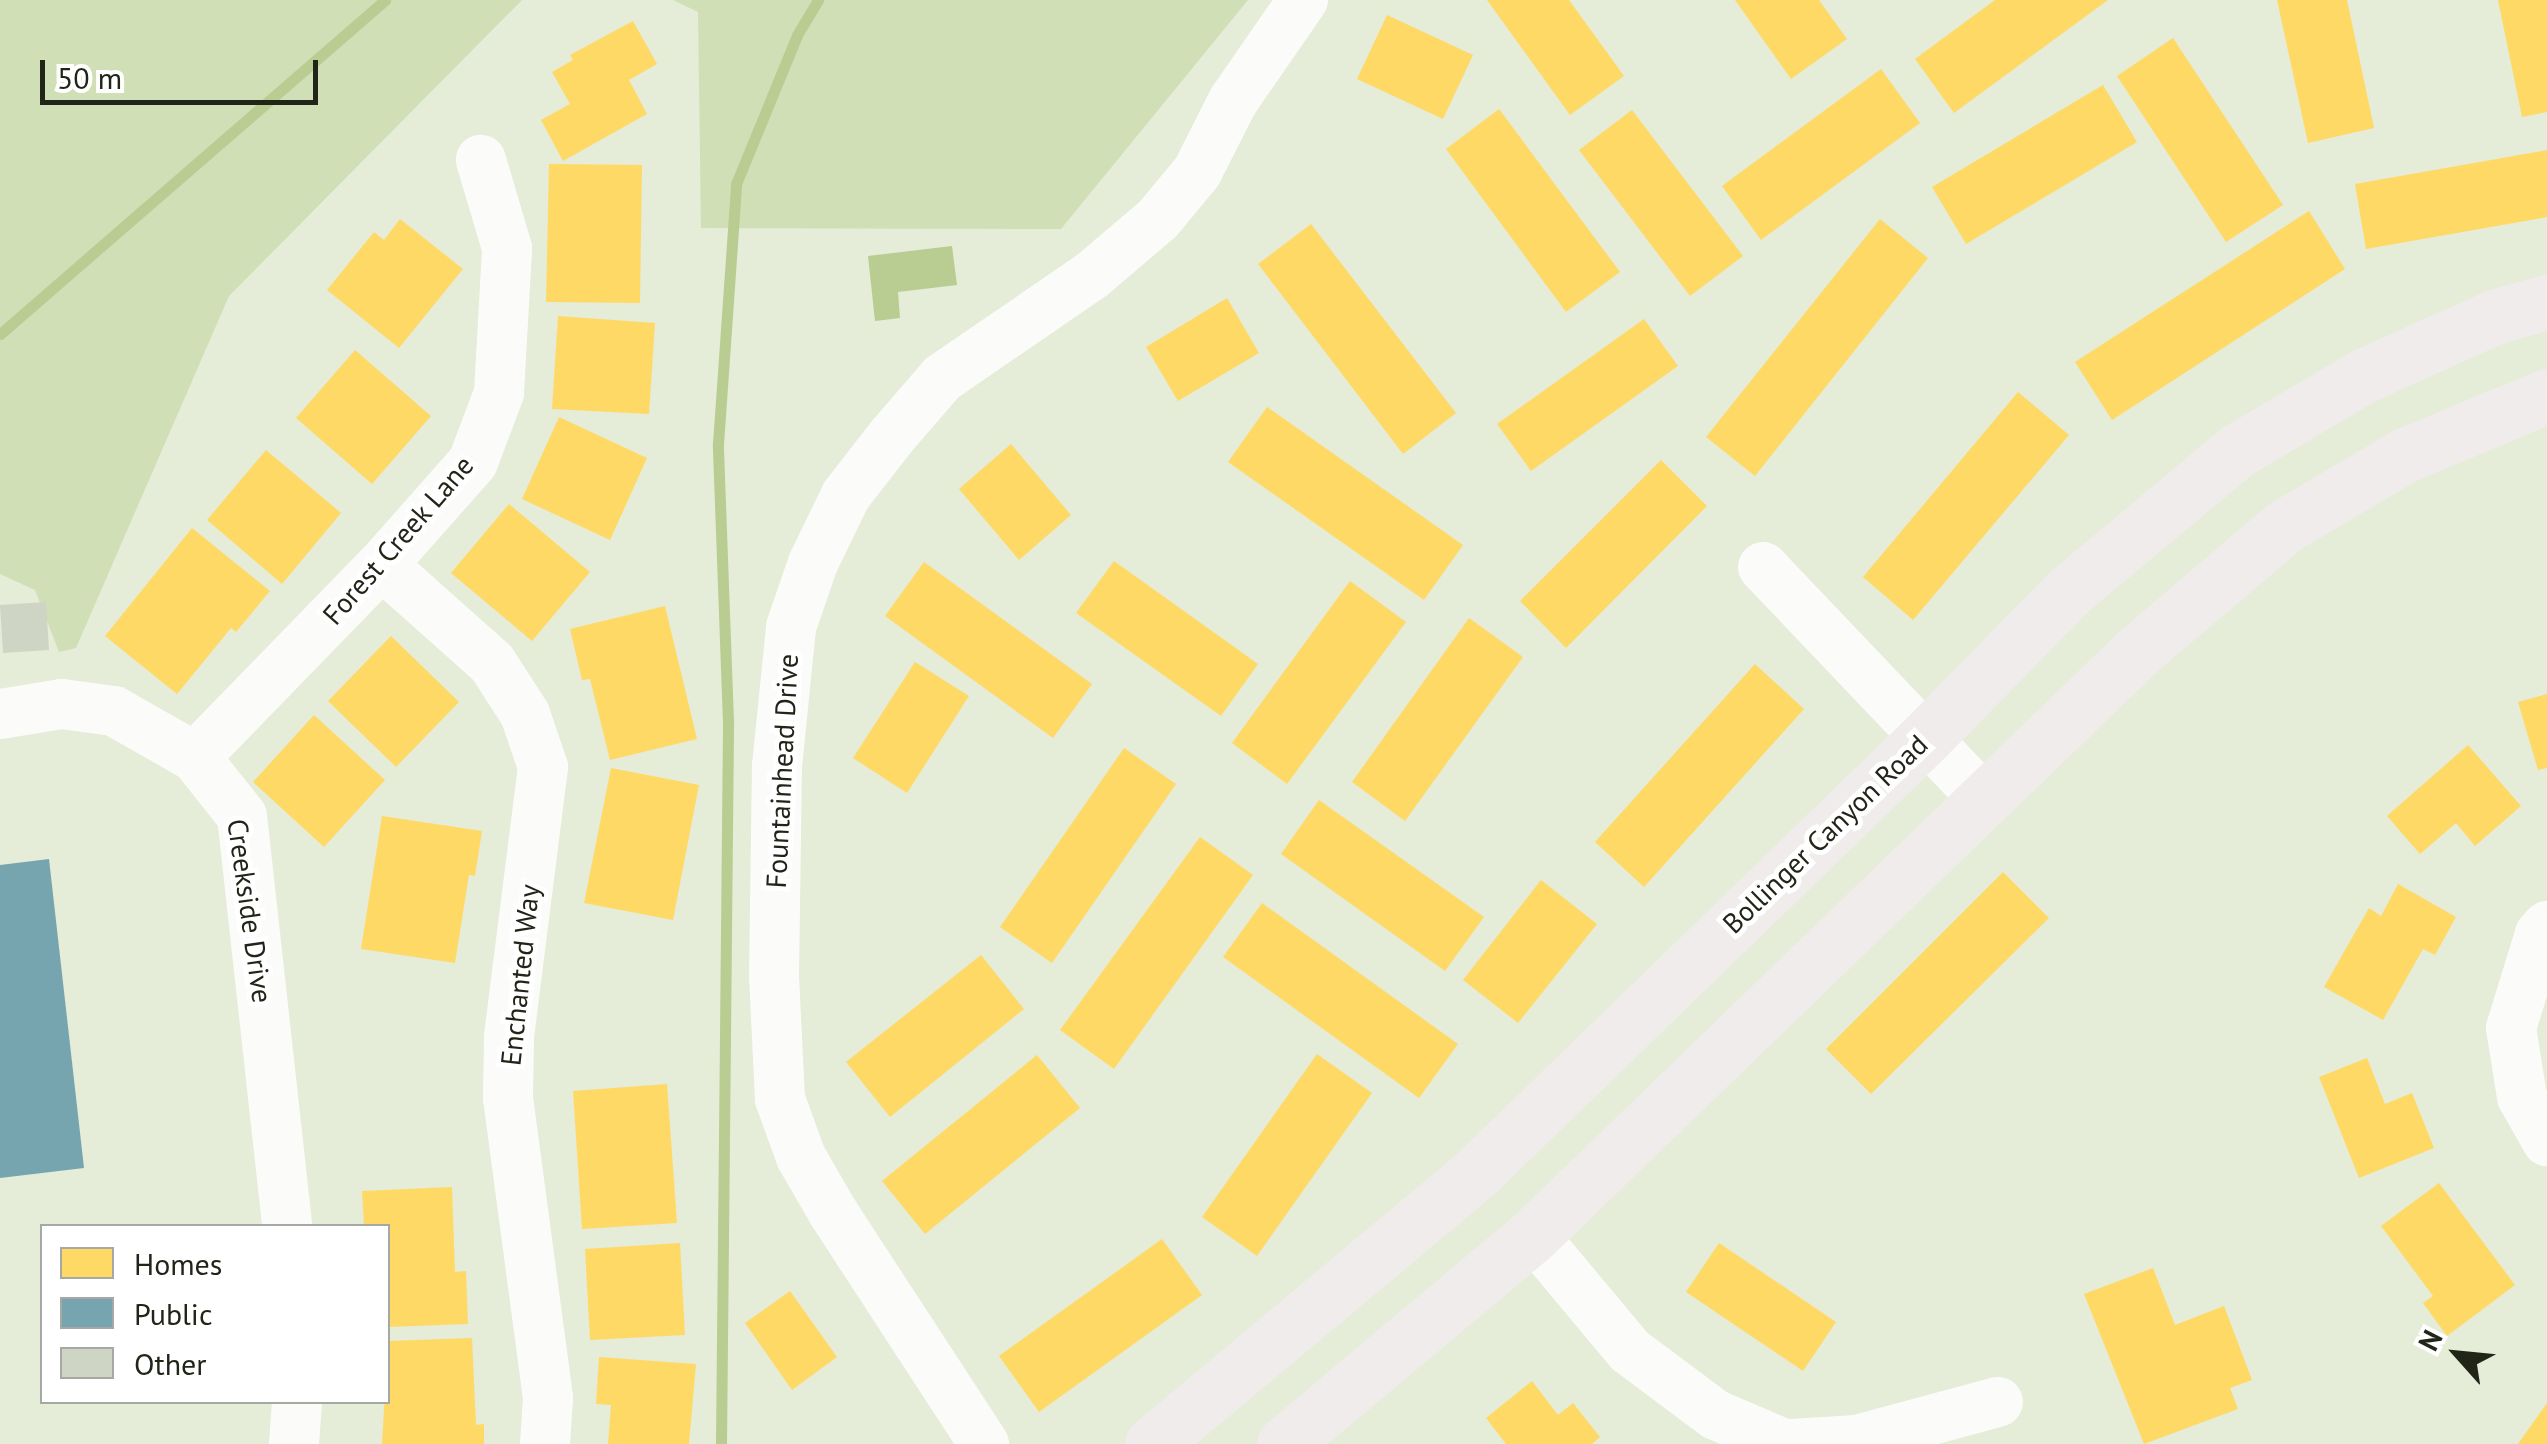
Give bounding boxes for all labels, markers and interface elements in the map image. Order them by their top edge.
scale bar [45,40,322,102]
text: 50 m [57,58,122,97]
street label: Forest Creek Lane [315,448,481,632]
street label: Fountainhead Drive [759,653,805,889]
street label: Bollinger Canyon Road [1716,728,1934,940]
street label: Creekside Drive [220,817,280,1005]
street label: Enchanted Way [494,883,546,1067]
legend [40,1224,390,1404]
text: Homes [134,1244,222,1283]
text: Public [134,1294,212,1333]
north arrow [2407,1304,2507,1404]
text: N [2409,1324,2450,1357]
text: Other [134,1344,207,1383]

